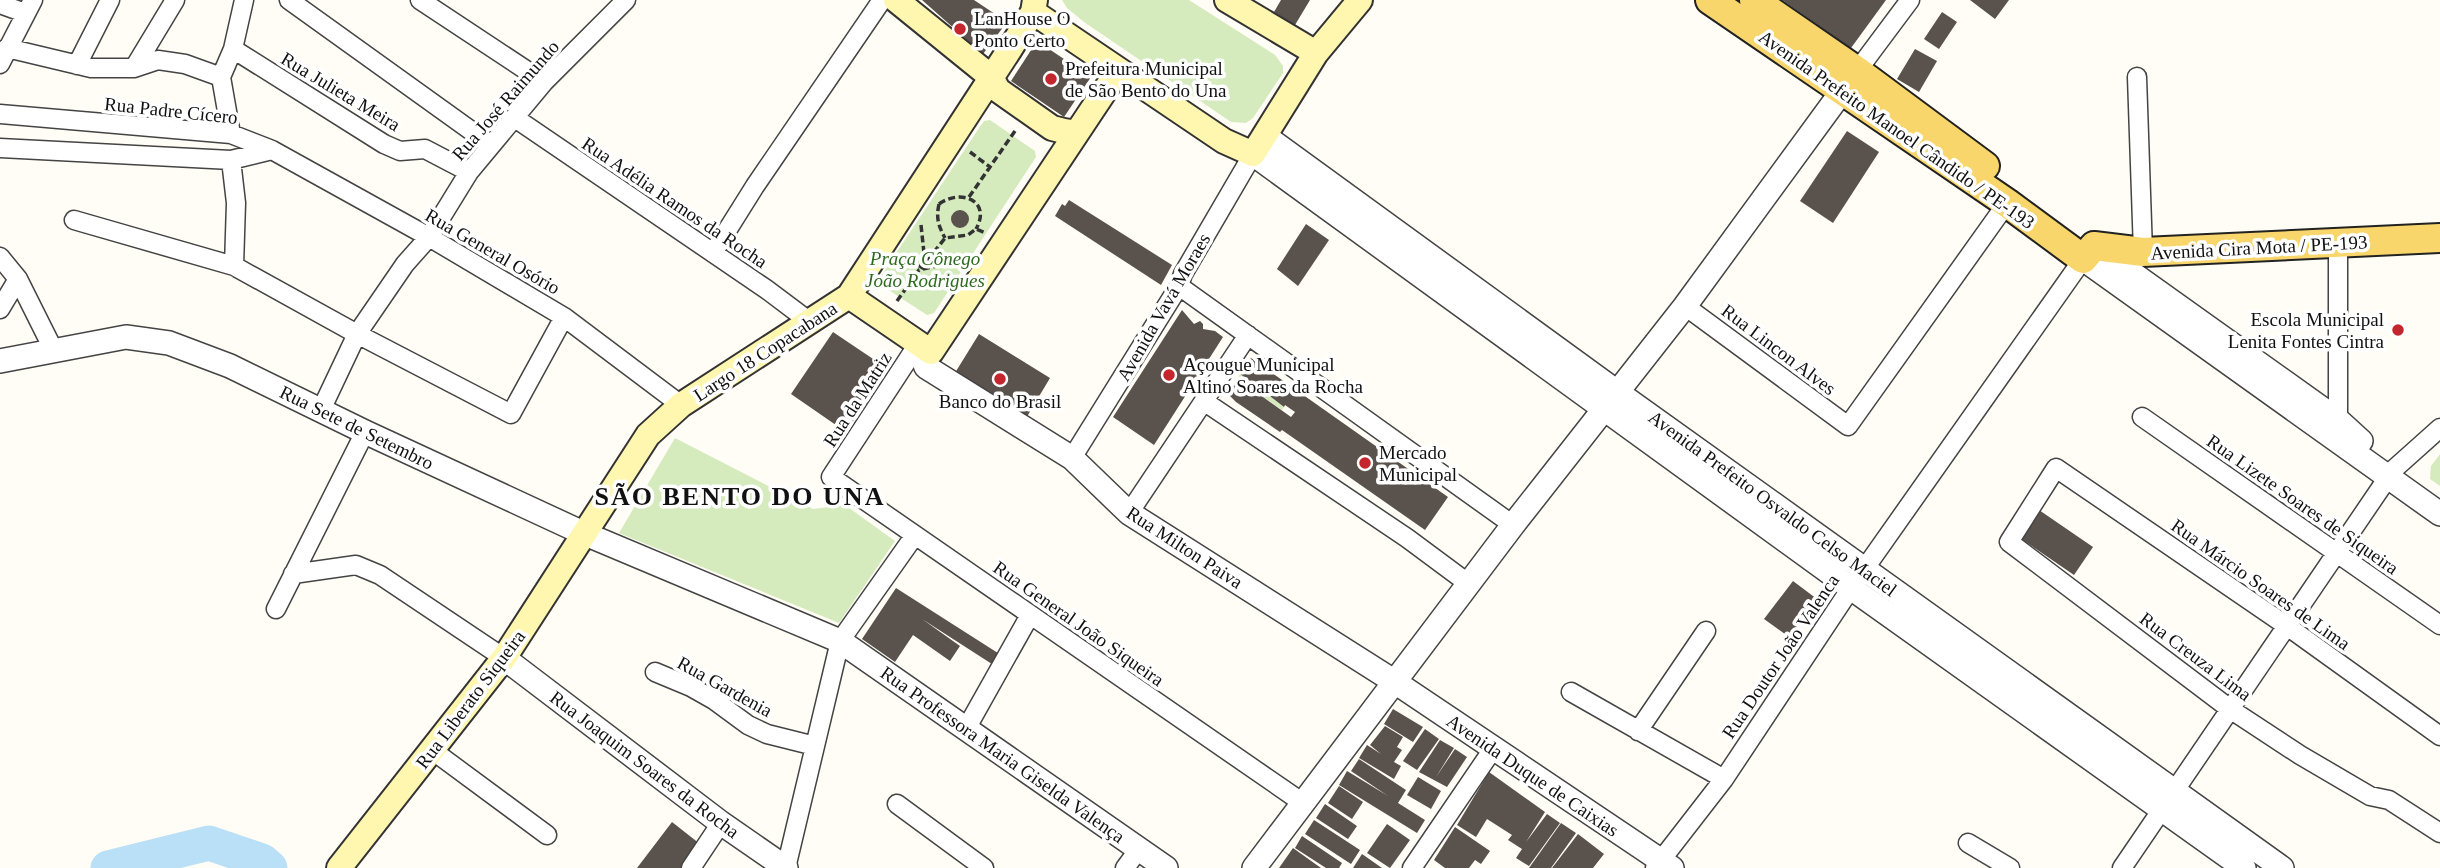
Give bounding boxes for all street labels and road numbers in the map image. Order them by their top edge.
street label: Avenida Prefeito Manoel Cândido / PE-193 [1755,26,2039,233]
street label: Rua José Raimundo [448,36,563,165]
street label: Rua Julieta Meira [277,48,405,136]
street label: Rua Padre Cícero [103,93,239,128]
street label: Rua Adélia Ramos da Rocha [578,133,772,273]
street label: Rua General Osório [422,204,564,299]
street label: Avenida Vavá Moraes [1113,230,1214,385]
street label: Avenida Cira Mota / PE-193 [2150,231,2368,264]
street label: Largo 18 Copacabana [690,297,841,406]
street label: Rua Lincon Alves [1718,300,1840,399]
street label: Rua da Matriz [819,348,896,451]
street label: Rua Sete de Setembro [277,381,437,474]
street label: Avenida Prefeito Osvaldo Celso Maciel [1645,406,1901,600]
street label: Rua Lizete Soares de Siqueira [2203,430,2403,579]
street label: Rua Milton Paiva [1123,502,1247,593]
street label: Rua Márcio Soares de Lima [2167,515,2355,654]
street label: Rua General João Siqueira [989,557,1168,691]
street label: Rua Doutor João Valenca [1718,570,1843,742]
street label: Rua Creuza Lima [2136,608,2256,705]
street label: Rua Liberato Siqueira [412,626,530,773]
street label: Rua Gardenia [674,652,776,721]
street label: Rua Professora Maria Giselda Valença [877,662,1129,847]
street label: Rua Joaquim Soares da Rocha [546,686,744,843]
street label: Avenida Duque de Caixias [1443,710,1623,841]

